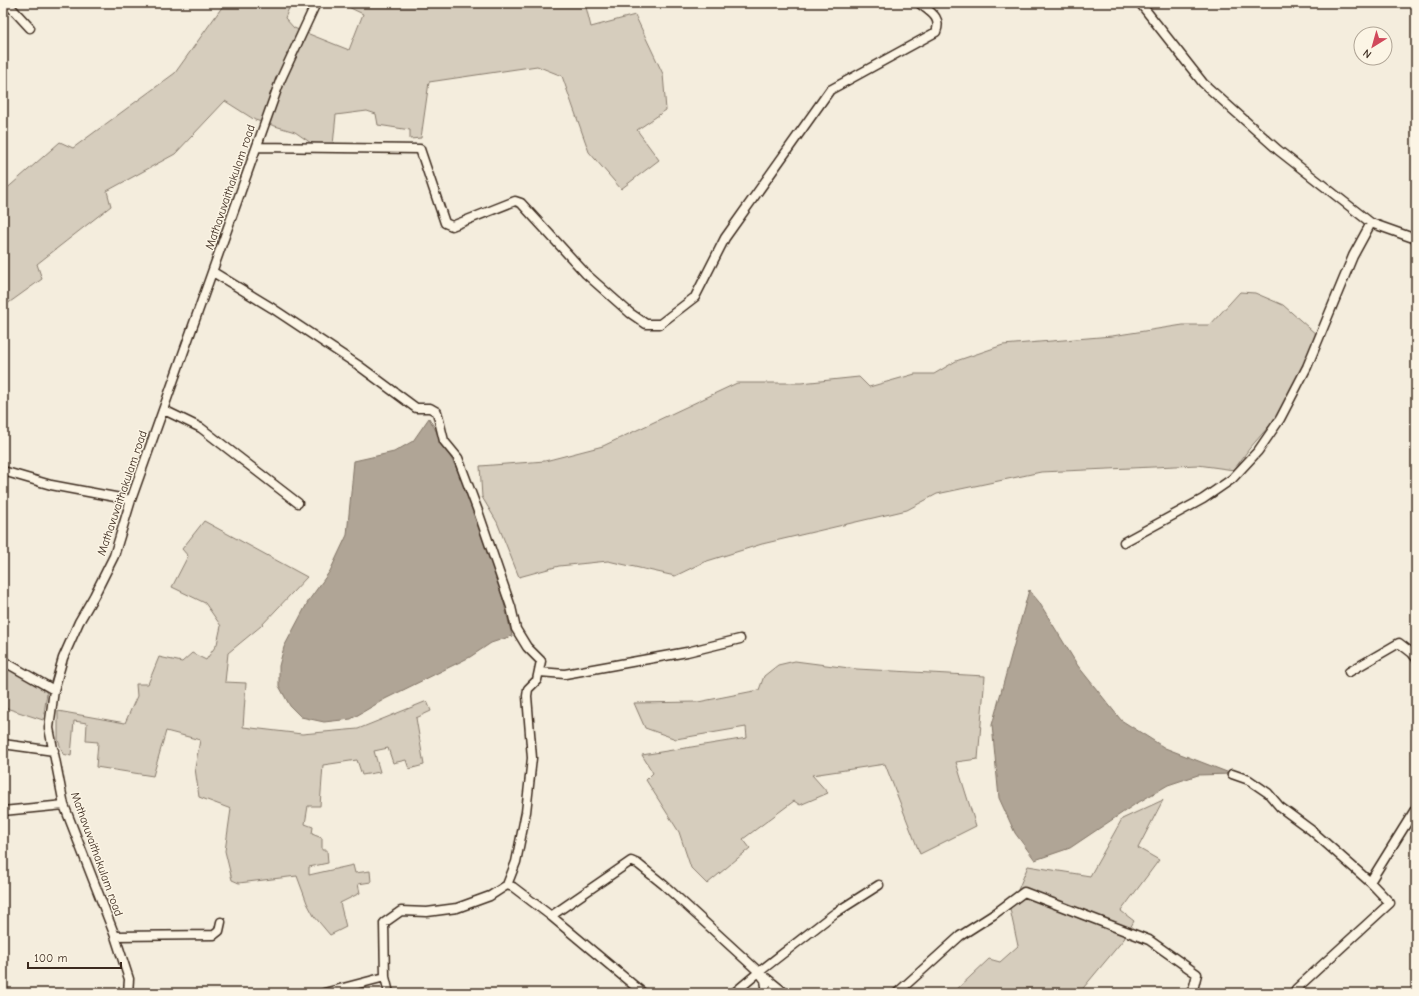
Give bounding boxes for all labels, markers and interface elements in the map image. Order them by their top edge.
north arrow [1353,26,1393,66]
text: N [1361,46,1374,61]
street label: Mathavuvaithakulam road [202,123,258,251]
street label: Mathavuvaithakulam road [94,429,150,557]
street label: Mathavuvaithakulam road [68,790,126,918]
scale bar [28,944,121,970]
text: 100 m [34,951,67,965]

